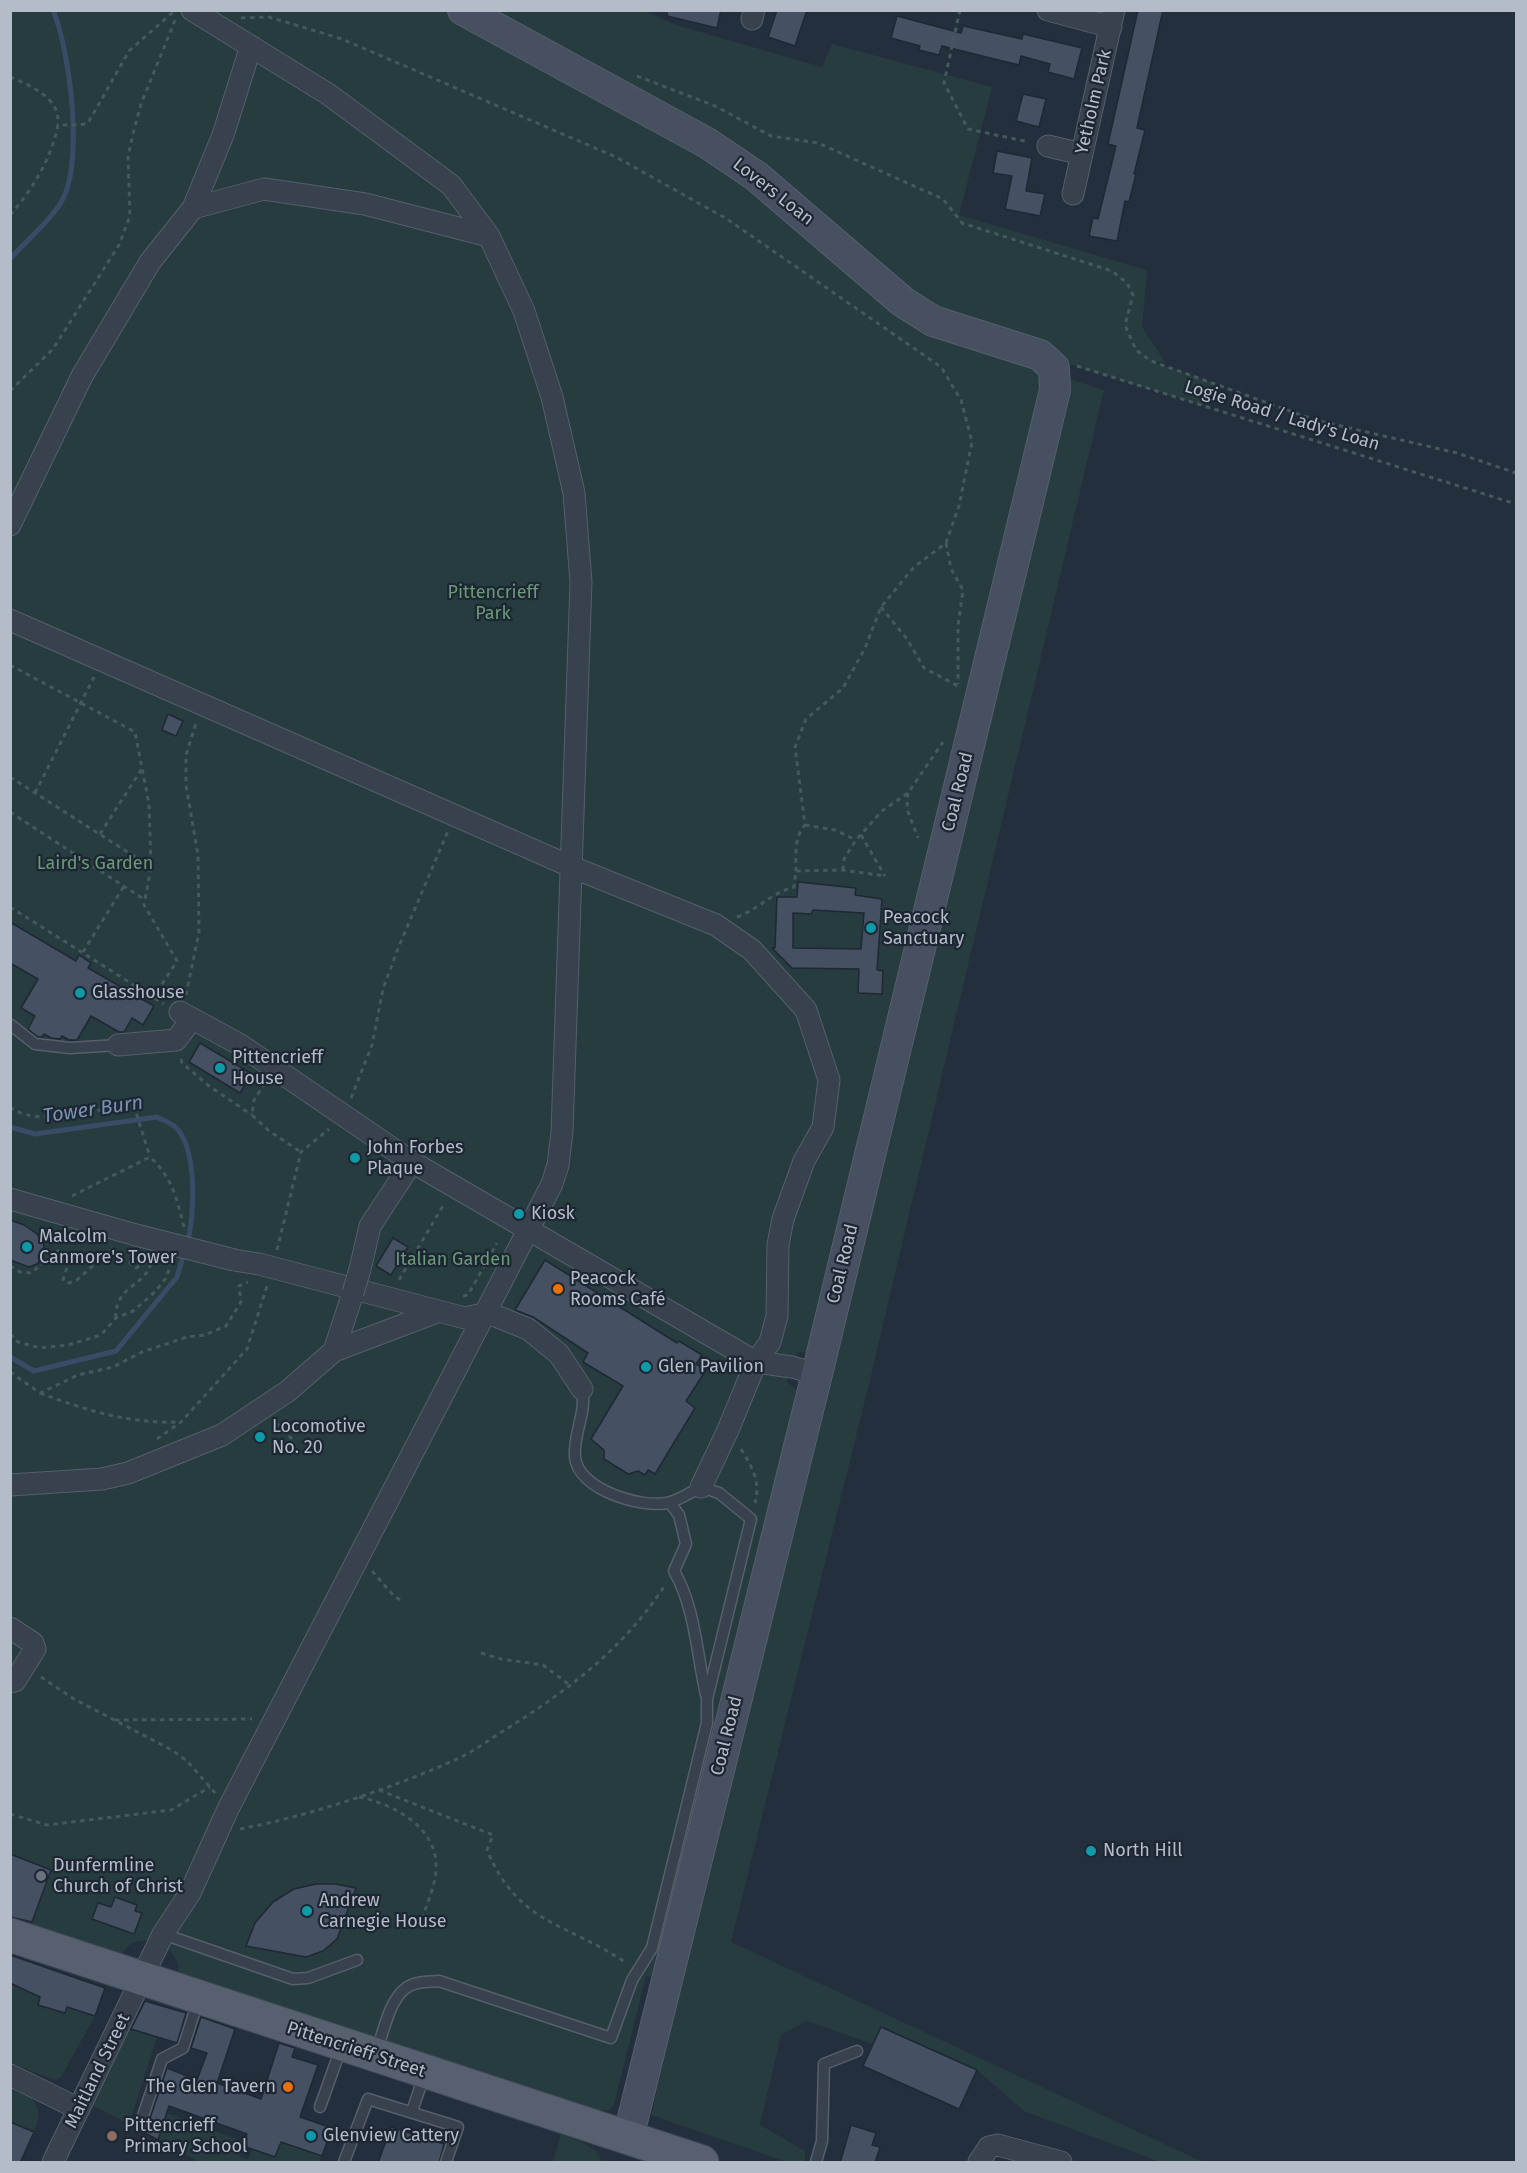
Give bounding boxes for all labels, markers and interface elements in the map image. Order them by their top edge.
street label: Yetholm Park [1071,47,1117,157]
street label: Lovers Loan [728,154,818,230]
street label: Logie Road / Lady's Loan [1182,376,1382,456]
park label: Pittencrieff Park [447,582,539,624]
street label: Coal Road [938,750,978,834]
park label: Laird's Garden [37,853,153,875]
place label: Peacock Sanctuary [883,907,964,950]
marker: Peacock Sanctuary [864,921,878,935]
place label: Glasshouse [92,982,185,1004]
marker: Glasshouse [73,986,87,1000]
place label: Pittencrieff House [232,1047,323,1090]
marker: Pittencrieff House [213,1061,227,1075]
water label: Tower Burn [41,1091,145,1129]
place label: John Forbes Plaque [367,1137,463,1180]
marker: John Forbes Plaque [348,1151,362,1165]
place label: Kiosk [531,1203,575,1225]
marker: Kiosk [512,1207,526,1221]
street label: Coal Road [823,1222,863,1306]
place label: Malcolm Canmore's Tower [39,1226,177,1268]
marker: Malcolm Canmore's Tower [20,1240,34,1254]
park label: Italian Garden [395,1249,511,1271]
place label: Peacock Rooms Café [570,1268,666,1310]
marker: Peacock Rooms Café [551,1282,565,1296]
place label: Glen Pavilion [658,1356,764,1378]
marker: Glen Pavilion [639,1360,653,1374]
place label: Locomotive No. 20 [272,1416,366,1458]
marker: Locomotive No. 20 [253,1430,267,1444]
street label: Coal Road [707,1694,747,1778]
place label: North Hill [1103,1840,1182,1862]
marker: North Hill [1084,1844,1098,1858]
place label: Dunfermline Church of Christ [53,1855,183,1898]
marker: Dunfermline Church of Christ [34,1869,48,1883]
place label: Andrew Carnegie House [319,1890,446,1932]
marker: Andrew Carnegie House [300,1904,314,1918]
street label: Maitland Street [61,2010,135,2132]
street label: Pittencrieff Street [284,2017,428,2083]
place label: The Glen Tavern [146,2076,276,2098]
marker: The Glen Tavern [281,2080,295,2094]
place label: Pittencrieff Primary School [124,2115,247,2158]
place label: Glenview Cattery [323,2125,459,2147]
marker: Pittencrieff Primary School [105,2129,119,2143]
marker: Glenview Cattery [304,2129,318,2143]

